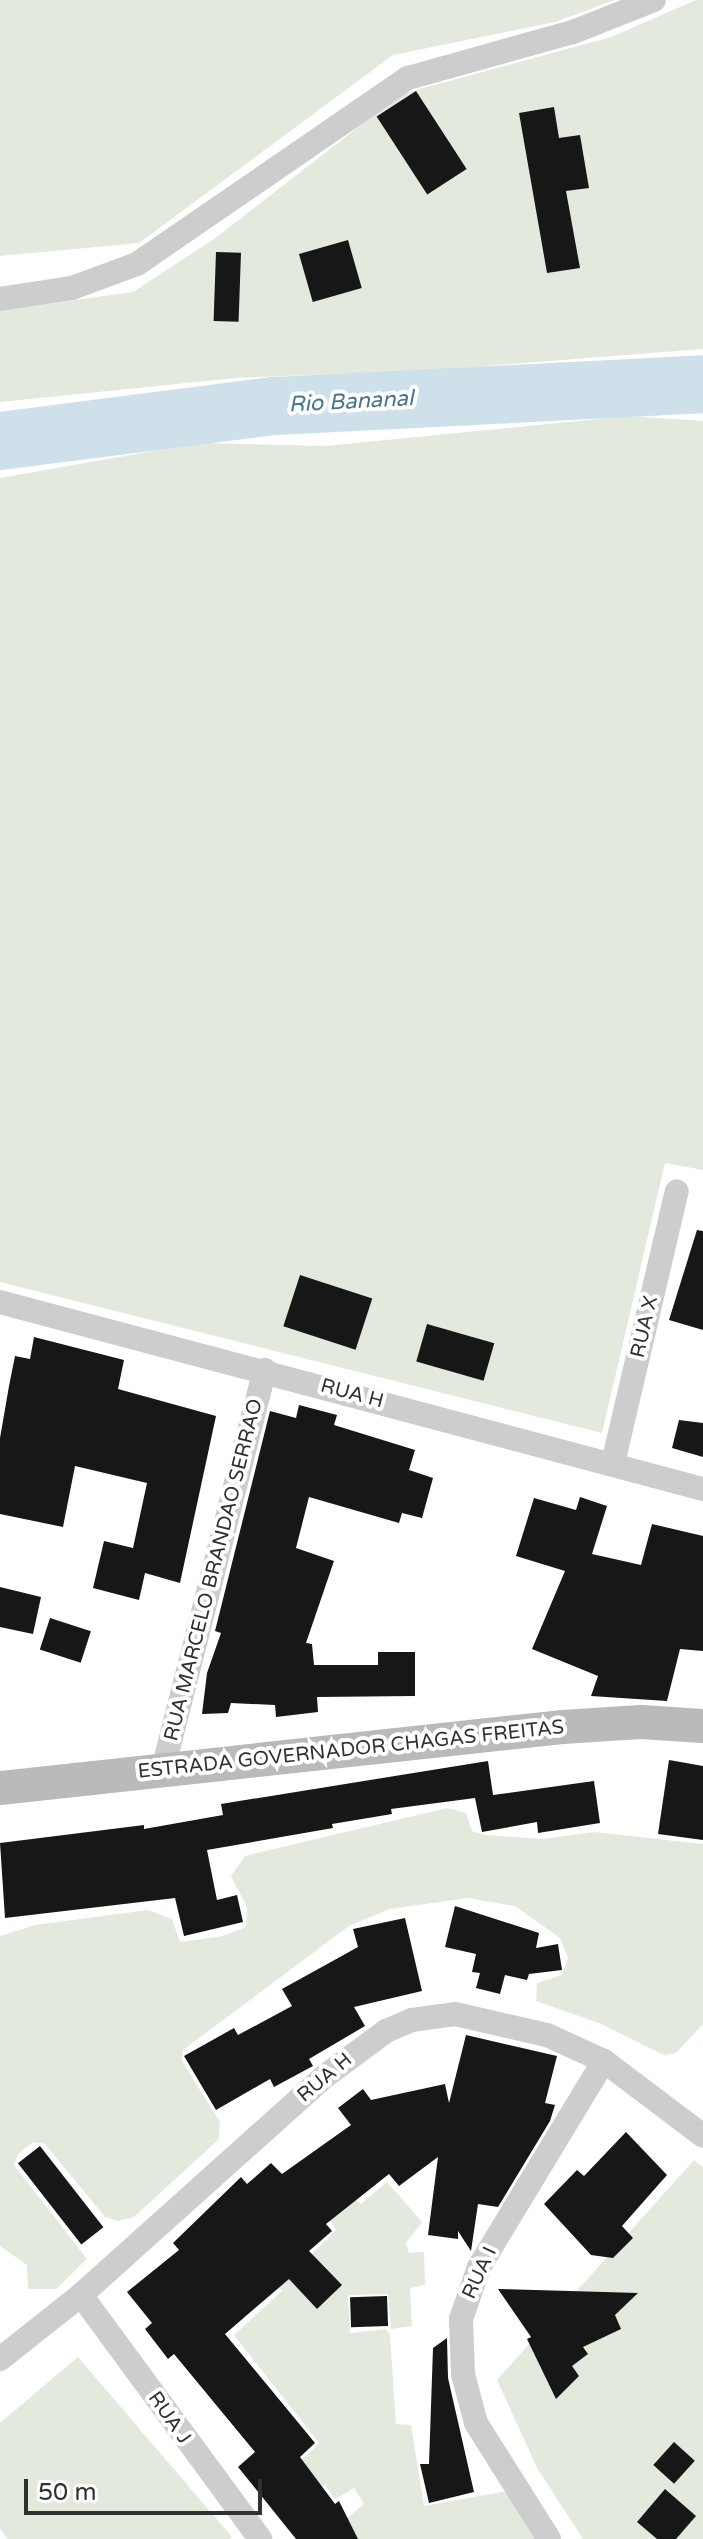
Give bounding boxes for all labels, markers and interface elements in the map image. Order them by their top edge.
water label: Rio Bananal [288,386,414,418]
street label: RUA X [626,1294,664,1360]
street label: RUA H [318,1374,386,1414]
street label: RUA MARCELO BRANDAO SERRAO [160,1397,268,1743]
street label: ESTRADA GOVERNADOR CHAGAS FREITAS [137,1716,565,1784]
street label: RUA H [293,2048,357,2108]
street label: RUA I [458,2243,502,2303]
street label: RUA J [142,2387,196,2449]
scale bar [28,2463,266,2513]
text: 50 m [38,2478,96,2507]

